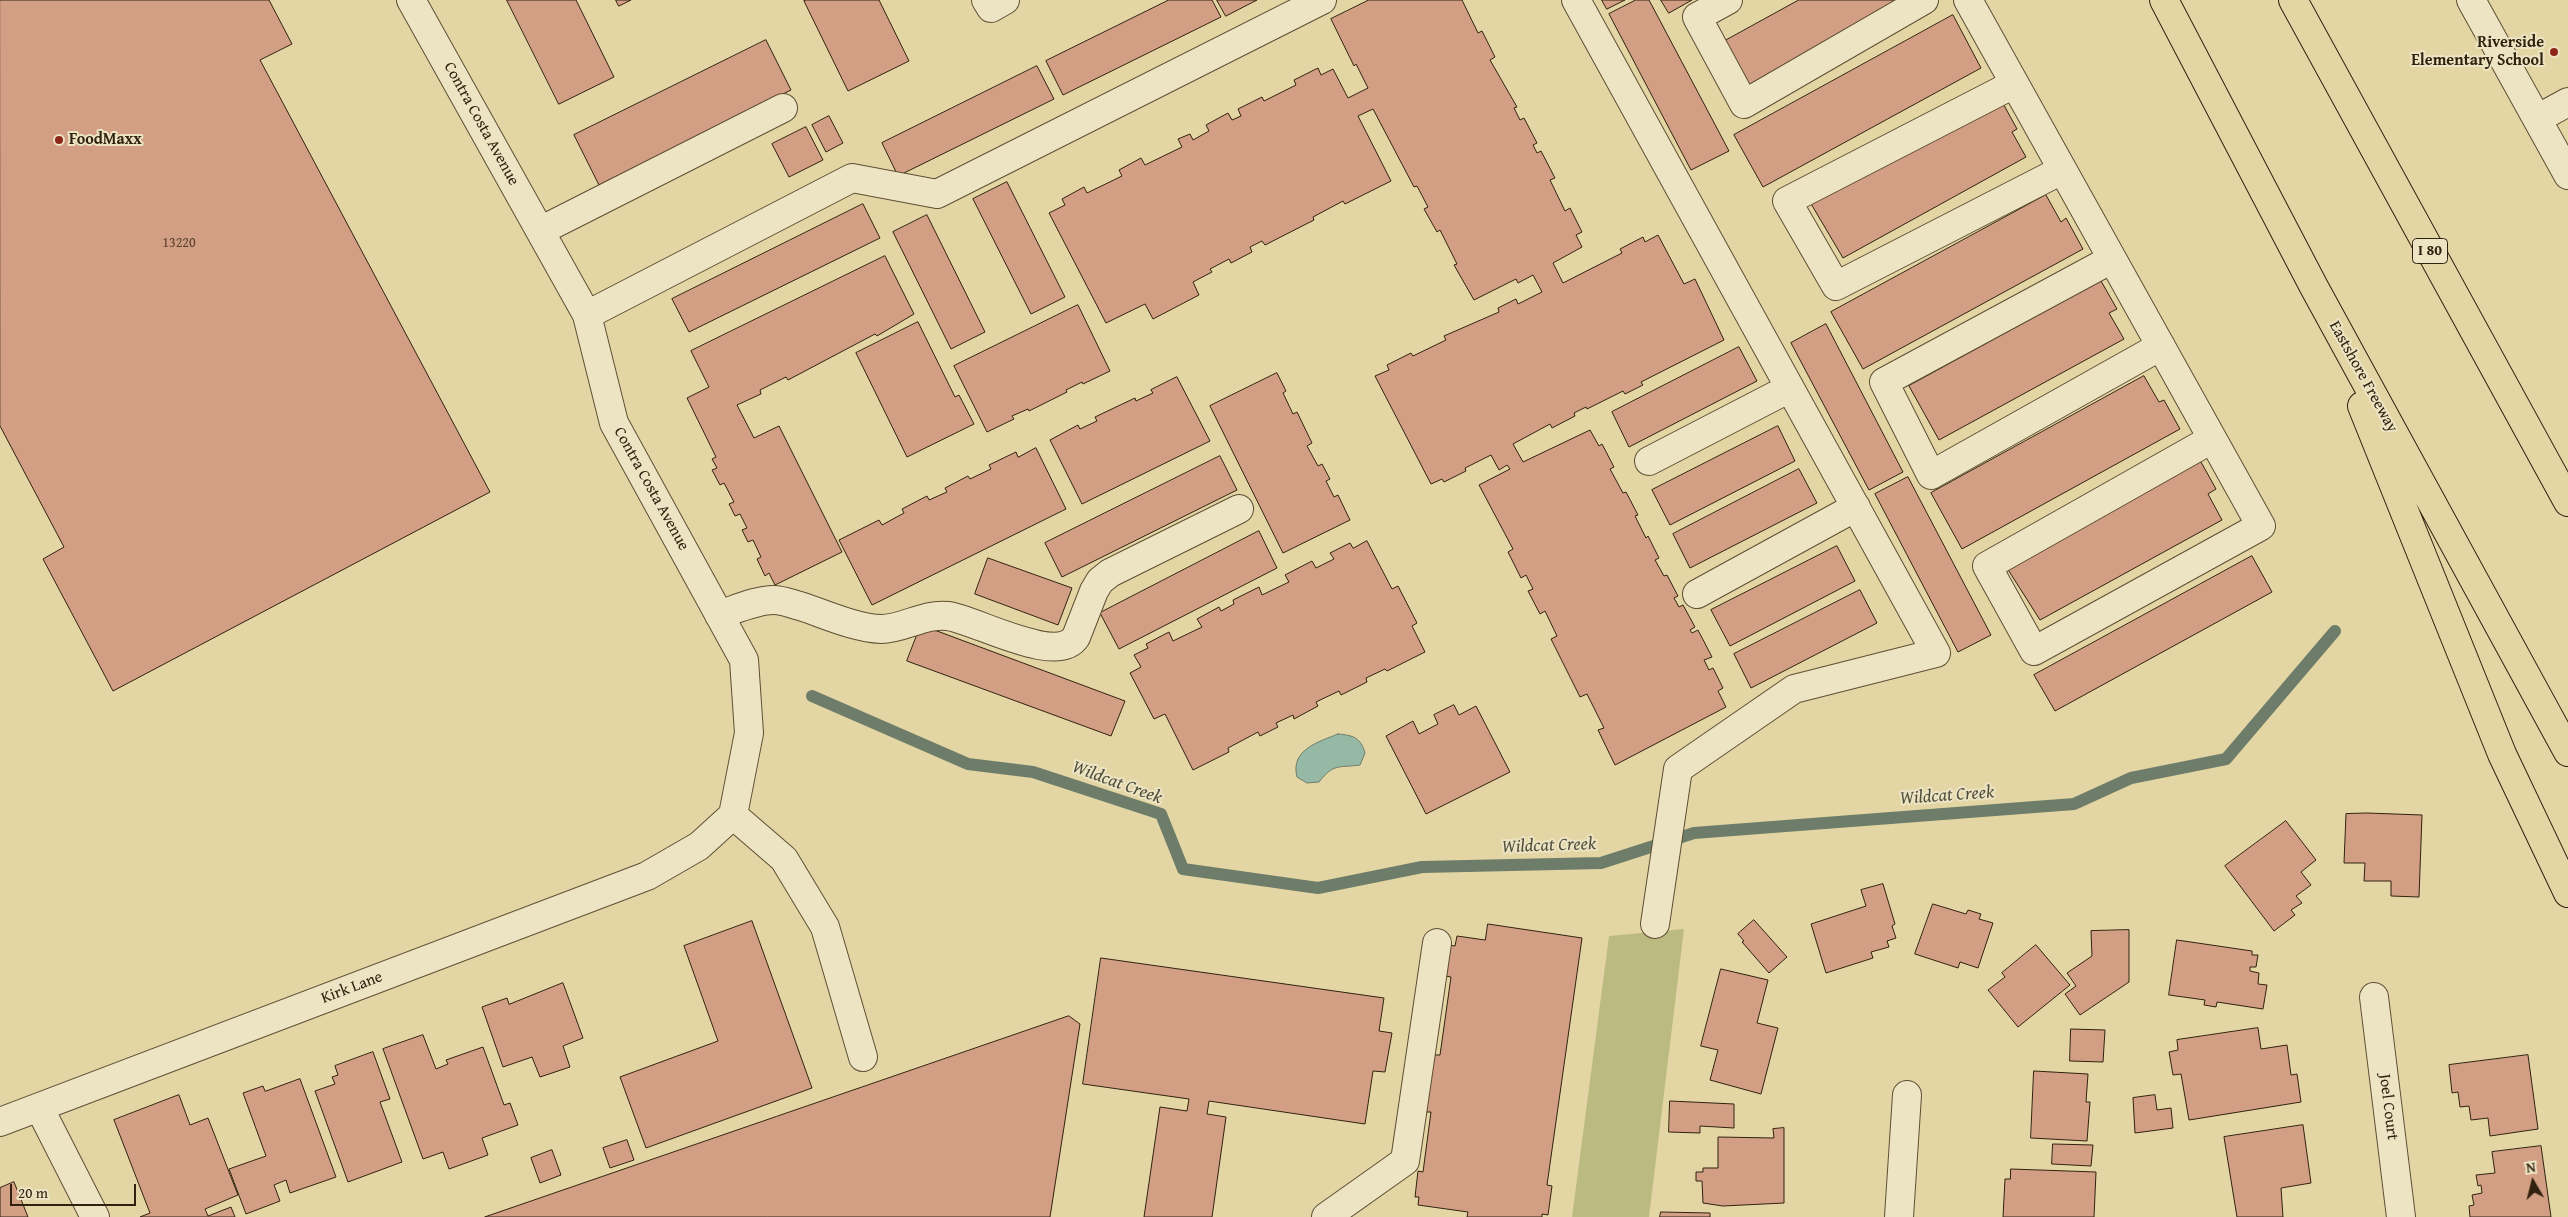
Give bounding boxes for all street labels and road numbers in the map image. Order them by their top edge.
street label: Contra Costa Avenue [439,59,523,189]
road number: I 80 [2412,238,2448,264]
street label: Eastshore Freeway [2324,318,2402,436]
street label: Contra Costa Avenue [609,424,693,554]
street label: Kirk Lane [319,968,385,1008]
street label: Joel Court [2374,1073,2402,1141]

